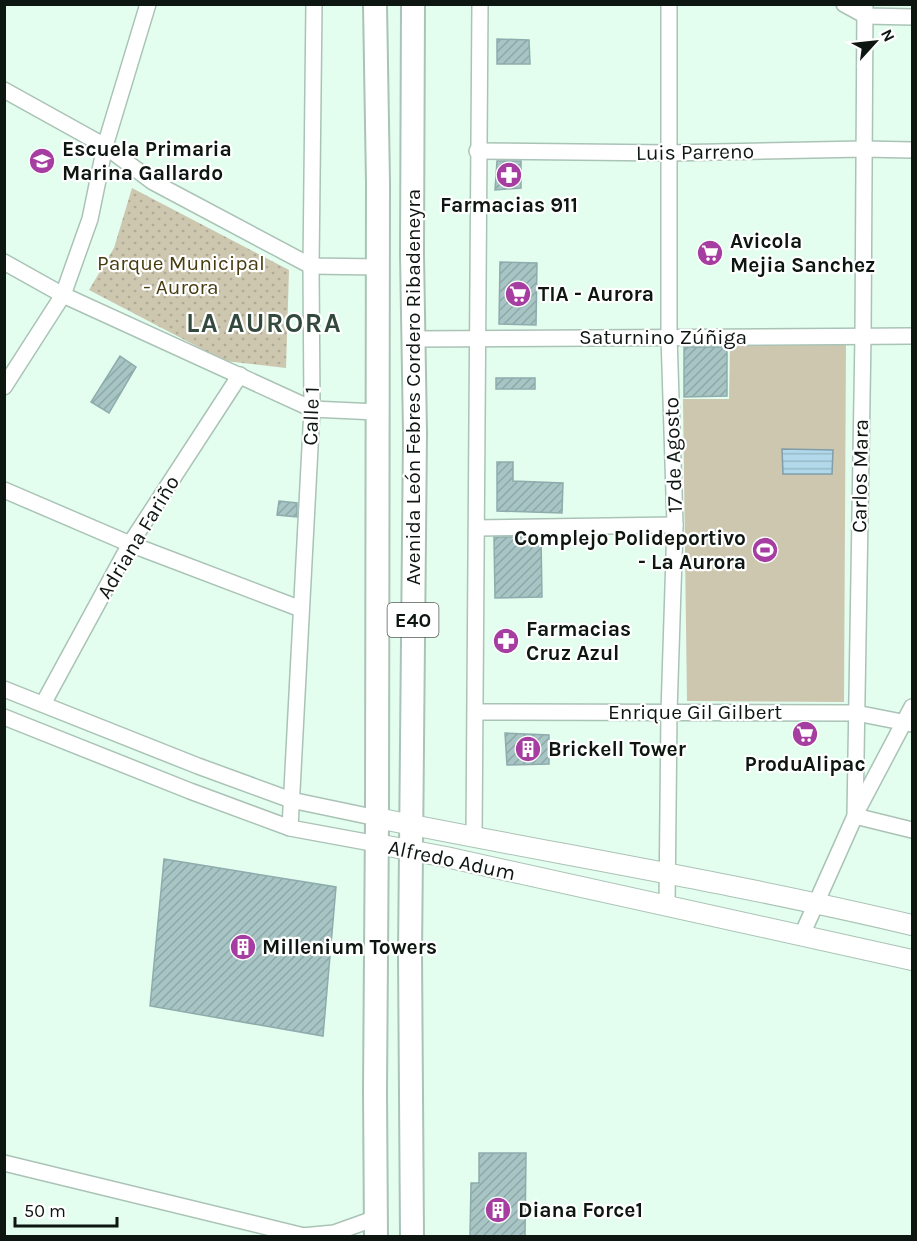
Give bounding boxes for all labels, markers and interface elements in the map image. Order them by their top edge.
north arrow [845,12,905,72]
text: N [877,26,899,45]
place label: Escuela Primaria Marina Gallardo [62,137,232,185]
street label: Luis Parreno [636,139,754,165]
school or university icon: Escuela Primaria Marina Gallardo [27,146,57,176]
pharmacy icon: Farmacias 911 [494,160,524,190]
street label: Avenida León Febres Cordero Ribadeneyra [401,189,425,585]
place label: Farmacias 911 [440,193,578,217]
place label: Avicola Mejia Sanchez [730,229,876,277]
supermarket icon: Avicola Mejia Sanchez [695,238,725,268]
park label: Parque Municipal - Aurora [97,251,265,299]
supermarket icon: TIA - Aurora [503,279,533,309]
place label: TIA - Aurora [538,282,654,306]
district label: LA AURORA [186,307,342,339]
street label: Saturnino Zúñiga [579,325,747,349]
street label: Calle 1 [298,386,324,446]
street label: 17 de Agosto [659,397,687,513]
street label: Carlos Mara [847,419,873,533]
street label: Adriana Fariño [92,471,184,603]
place label: Complejo Polideportivo - La Aurora [514,526,746,574]
sports icon: Complejo Polideportivo - La Aurora [750,535,780,565]
road number: E40 [388,603,438,637]
place label: Farmacias Cruz Azul [526,617,631,665]
pharmacy icon: Farmacias Cruz Azul [491,626,521,656]
street label: Enrique Gil Gilbert [608,700,782,724]
supermarket icon: ProduAlipac [790,719,820,749]
building icon: Brickell Tower [513,734,543,764]
place label: Brickell Tower [548,737,687,761]
place label: ProduAlipac [744,752,866,776]
street label: Alfredo Adum [386,835,518,885]
building icon: Millenium Towers [228,932,258,962]
place label: Millenium Towers [262,935,437,959]
scale bar [15,1190,117,1228]
building icon: Diana Force1 [483,1195,513,1225]
place label: Diana Force1 [518,1198,643,1222]
text: 50 m [24,1200,66,1222]

